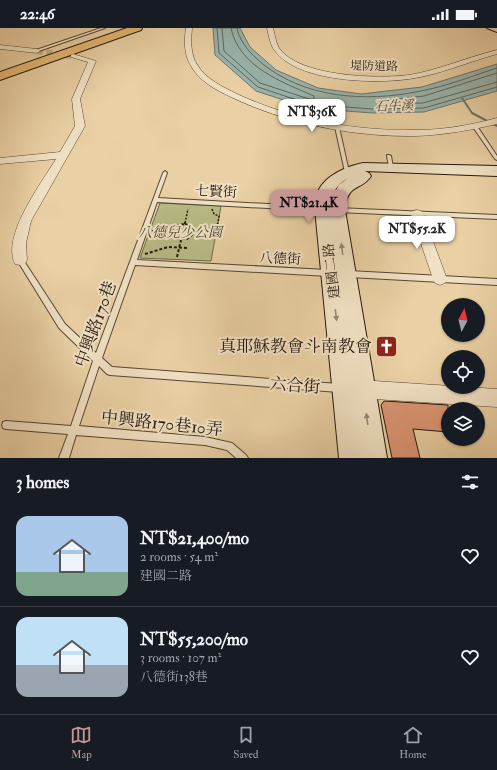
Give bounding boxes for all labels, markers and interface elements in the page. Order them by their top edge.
text: 22:46 [20,5,55,24]
street label: 堤防道路 [350,59,398,74]
water label: 石牛溪 [374,97,416,115]
pin: NT$36K [279,99,345,133]
text: NT$36K [287,104,337,120]
street label: 七賢街 [195,182,237,201]
pin: NT$21.4K [268,190,350,224]
text: NT$21.4K [280,195,338,211]
pin: NT$55.2K [376,216,458,250]
text: NT$55.2K [388,221,446,237]
park label: 八德兒少公園 [138,224,224,241]
street label: 建國二路 [320,242,343,300]
one-way arrow [339,243,346,255]
street label: 八德街 [259,249,301,268]
street label: 中興路170巷 [70,278,121,370]
north arrow [441,298,485,342]
map controls [441,298,485,446]
one-way arrow [333,309,339,321]
church icon: 真耶穌教會斗南教會 [374,333,400,359]
place label: 真耶穌教會斗南教會 [219,336,372,357]
button: locate [441,350,485,394]
street label: 六合街 [269,373,321,398]
button: layers [441,402,485,446]
street label: 中興路170巷10弄 [100,407,224,440]
one-way arrow [364,413,370,425]
icon: filters [459,471,481,493]
text: 3 homes [16,472,69,493]
text: NT$21,400/mo [140,528,249,549]
icon: home [48,532,96,580]
icon: heart [459,545,481,567]
text: 2 rooms · 54 m² [140,549,218,565]
text: 建國二路 [140,568,192,584]
text: NT$55,200/mo [140,629,248,650]
icon: home [48,633,96,681]
icon: heart [459,646,481,668]
text: 3 rooms · 107 m² [140,650,221,666]
text: 八德街138巷 [140,669,208,685]
tab: Map [70,724,92,761]
tab: Saved [233,724,258,761]
tab: Home [399,724,427,761]

